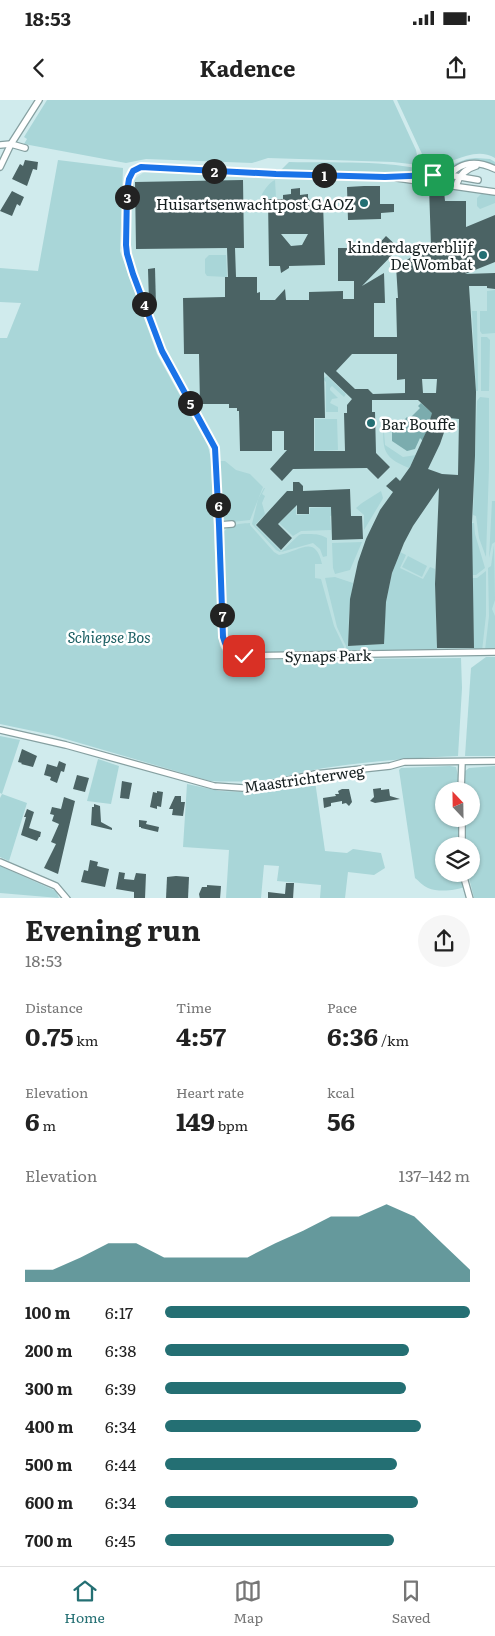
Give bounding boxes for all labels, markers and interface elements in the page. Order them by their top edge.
text: 18:53 [25,4,71,32]
text: Kadence [200,51,295,84]
icon: back [25,54,53,82]
icon: share [442,54,470,82]
pin [412,154,454,196]
pin: 2 [202,158,226,184]
text: 2 [211,161,218,181]
icon: arrive [419,161,447,189]
pin: 1 [312,162,336,188]
text: 1 [322,165,327,185]
pin: 3 [114,184,140,210]
text: 3 [124,187,131,207]
place label: Huisartsenwachtpost GAOZ [156,192,354,215]
marker: Huisartsenwachtpost GAOZ [358,197,370,209]
place label: kinderdagverblijf De Wombat [348,235,474,275]
marker: kinderdagverblijf De Wombat [477,249,489,261]
pin: 4 [132,292,156,316]
text: 4 [140,294,149,314]
pin: 5 [178,390,202,416]
text: 5 [187,393,194,413]
place label: Bar Bouffe [381,412,456,435]
marker: Bar Bouffe [365,417,377,429]
pin: 6 [206,492,230,518]
text: 6 [214,495,223,515]
pin: 7 [210,602,234,628]
text: 7 [219,605,226,625]
park label: Schiepse Bos [67,625,151,648]
pin [223,635,265,677]
icon: check [230,642,258,670]
street label: Synaps Park [284,643,372,667]
street label: Maastrichterweg [242,758,366,798]
north arrow [435,782,480,828]
map controls [435,782,480,882]
button: layers [435,837,480,882]
text: Evening run [25,908,201,950]
button: share [418,915,470,967]
text: 18:53 [25,948,62,972]
text: Distance [25,997,83,1017]
text: Time [176,997,212,1017]
text: Pace [327,997,357,1017]
text: 0.75 [25,1017,74,1054]
text: 4:57 [176,1017,226,1054]
text: 6:36 [327,1017,378,1054]
text: km [74,1030,98,1050]
text: /km [378,1030,409,1050]
text: Elevation [25,1082,88,1102]
text: Heart rate [176,1082,244,1102]
text: kcal [327,1082,355,1102]
text: 6 [25,1102,40,1139]
text: 149 [176,1102,215,1139]
text: 56 [327,1102,355,1139]
text: m [40,1115,56,1135]
text: bpm [215,1115,248,1135]
text: Elevation [25,1163,97,1187]
text: 137–142 m [399,1163,470,1187]
text: 100 m [25,1300,71,1324]
text: 6:17 [105,1300,133,1324]
text: 200 m [25,1338,72,1362]
text: 6:38 [105,1338,136,1362]
text: 300 m [25,1376,73,1400]
text: 6:39 [105,1376,136,1400]
text: 400 m [25,1414,74,1438]
text: 6:34 [105,1414,136,1438]
text: 500 m [25,1452,73,1476]
text: 6:44 [105,1452,136,1476]
text: 600 m [25,1490,73,1514]
text: 6:34 [105,1490,136,1514]
text: 700 m [25,1528,73,1552]
text: 6:45 [105,1528,136,1552]
tab: Home [64,1577,105,1627]
tab: Map [233,1577,263,1627]
tab: Saved [392,1577,431,1627]

